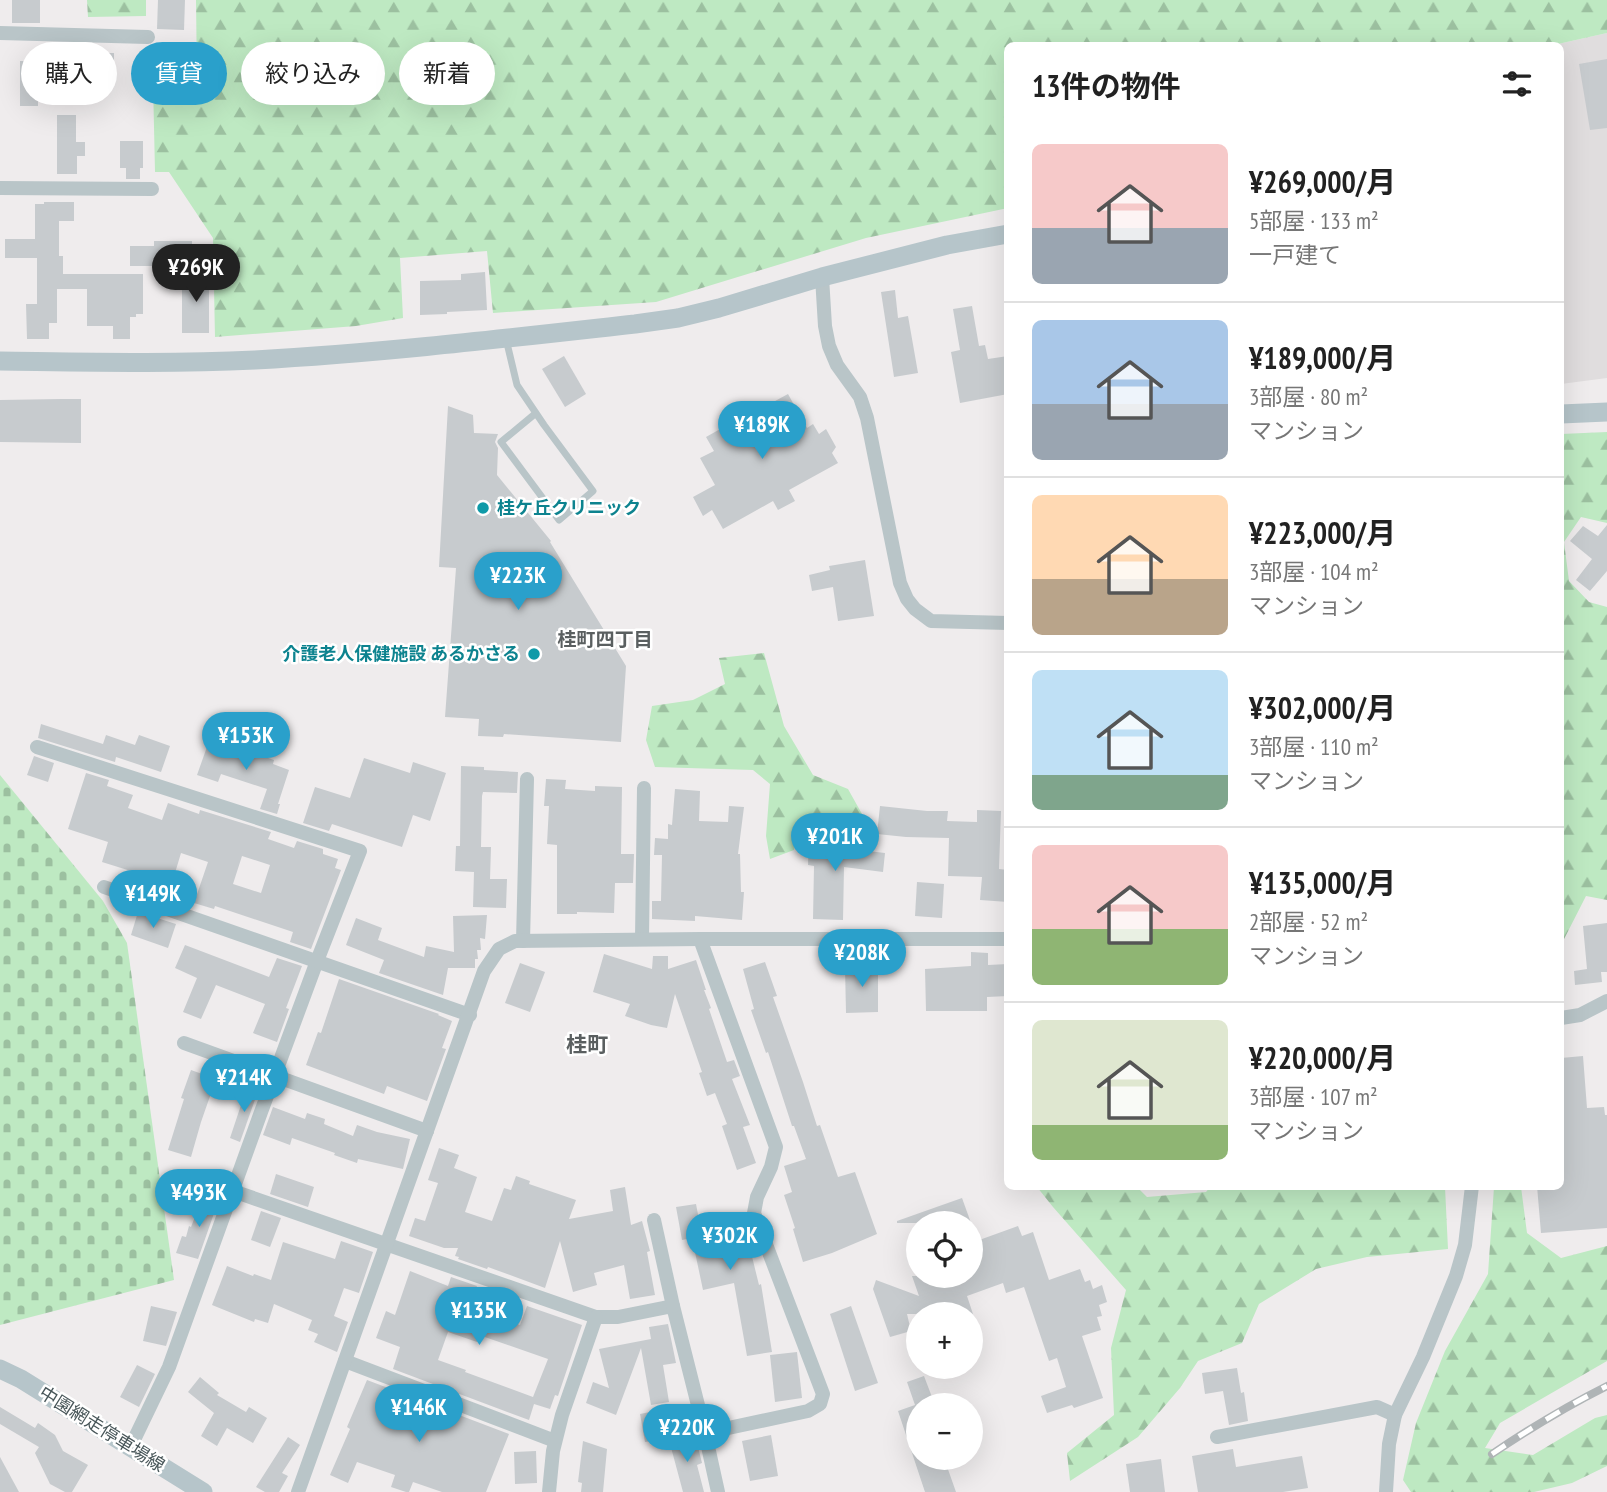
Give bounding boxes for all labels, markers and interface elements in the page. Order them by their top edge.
chip: 購入 [21,42,117,105]
chip: 賃貸 [131,42,227,105]
chip: 絞り込み [241,42,385,105]
chip: 新着 [399,42,495,105]
icon: filters [1498,65,1536,103]
text: 13件の物件 [1032,66,1181,105]
text: ¥269,000/月 [1249,162,1396,201]
icon: home [1088,172,1172,256]
text: 5部屋 · 133 m² [1249,206,1379,235]
text: 一戸建て [1249,240,1341,269]
pin: ¥269K [147,244,245,304]
text: ¥269K [168,252,224,281]
text: ¥189,000/月 [1249,338,1396,377]
icon: home [1088,348,1172,432]
text: 3部屋 · 80 m² [1249,382,1368,411]
pin: ¥189K [713,402,811,461]
text: ¥189K [734,409,790,438]
text: マンション [1249,416,1364,445]
place label: 桂ケ丘クリニック [497,496,641,519]
marker: 桂ケ丘クリニック [475,500,491,516]
text: ¥223,000/月 [1249,513,1396,552]
icon: home [1088,523,1172,607]
pin: ¥223K [469,552,567,612]
text: 3部屋 · 104 m² [1249,557,1379,586]
text: ¥223K [490,560,546,589]
text: マンション [1249,591,1364,620]
district label: 桂町四丁目 [557,627,653,651]
place label: 介護老人保健施設 あるかさる [282,642,520,665]
marker: 介護老人保健施設 あるかさる [526,646,542,662]
text: ¥302,000/月 [1249,688,1396,727]
icon: home [1088,698,1172,782]
pin: ¥153K [197,712,295,772]
text: ¥153K [218,720,274,749]
text: 3部屋 · 110 m² [1249,732,1379,761]
text: マンション [1249,766,1364,795]
pin: ¥201K [786,814,884,873]
text: ¥201K [807,821,863,850]
text: ¥135,000/月 [1249,863,1396,902]
pin: ¥149K [104,870,202,930]
icon: home [1088,873,1172,957]
text: ¥149K [125,878,181,907]
text: 2部屋 · 52 m² [1249,907,1368,936]
pin: ¥208K [813,930,911,989]
text: ¥208K [834,937,890,966]
text: マンション [1249,941,1364,970]
district label: 桂町 [566,1031,608,1058]
text: ¥220,000/月 [1249,1038,1396,1077]
icon: home [1088,1048,1172,1132]
pin: ¥214K [195,1054,293,1114]
text: ¥214K [216,1062,272,1091]
text: 3部屋 · 107 m² [1249,1082,1378,1111]
text: マンション [1249,1116,1364,1145]
pin: ¥493K [150,1170,248,1229]
text: ¥493K [171,1177,227,1206]
map controls [906,1211,983,1470]
button: locate [906,1211,983,1288]
pin: ¥302K [681,1212,779,1272]
text: ¥302K [702,1220,758,1249]
pin: ¥135K [430,1288,528,1347]
text: ¥135K [451,1295,507,1324]
button: + [906,1302,983,1379]
street label: 中園網走停車場線 [35,1381,169,1476]
pin: ¥146K [370,1384,468,1444]
text: ¥146K [391,1392,447,1421]
button: − [906,1393,983,1470]
pin: ¥220K [638,1404,736,1464]
text: ¥220K [659,1412,715,1441]

